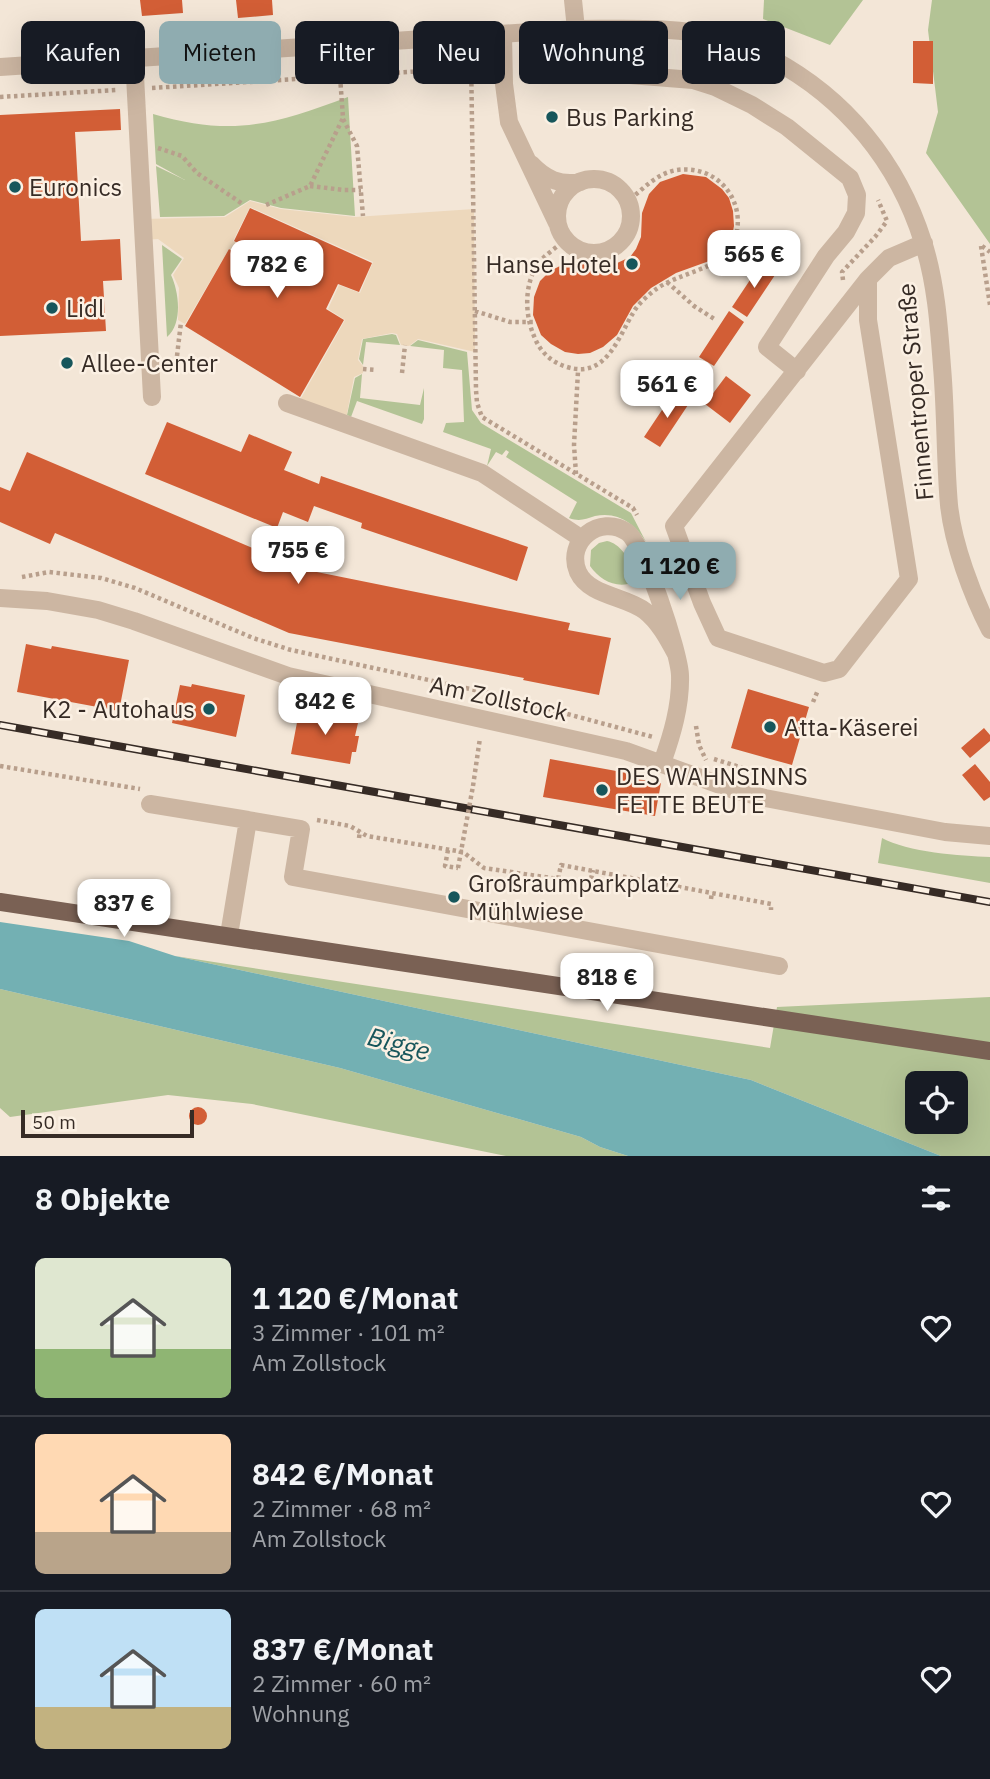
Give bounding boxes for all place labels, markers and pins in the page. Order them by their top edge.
place label: Bus Parking [566,101,694,133]
marker: Bus Parking [544,109,560,125]
place label: Euronics [29,171,122,203]
marker: Euronics [7,179,23,195]
pin: 565 € [705,230,803,290]
pin: 782 € [228,240,326,300]
place label: Hanse Hotel [486,248,618,280]
marker: Hanse Hotel [624,256,640,272]
place label: Lidl [66,292,104,324]
marker: Lidl [44,300,60,316]
place label: Allee-Center [81,347,218,379]
marker: Allee-Center [59,355,75,371]
pin: 561 € [618,360,716,420]
pin: 755 € [249,526,347,586]
pin: 1 120 € [615,542,745,602]
pin: 842 € [276,678,374,737]
place label: K2 - Autohaus [42,693,195,725]
marker: K2 - Autohaus [201,701,217,717]
place label: Atta-Käserei [784,711,919,743]
marker: Atta-Käserei [762,719,778,735]
place label: DES WAHNSINNS FETTE BEUTE [616,760,808,820]
marker: DES WAHNSINNS FETTE BEUTE [594,782,610,798]
place label: Großraumparkplatz Mühlwiese [468,867,679,927]
pin: 837 € [75,880,173,939]
marker: Großraumparkplatz Mühlwiese [446,889,462,905]
pin: 818 € [558,954,656,1013]

